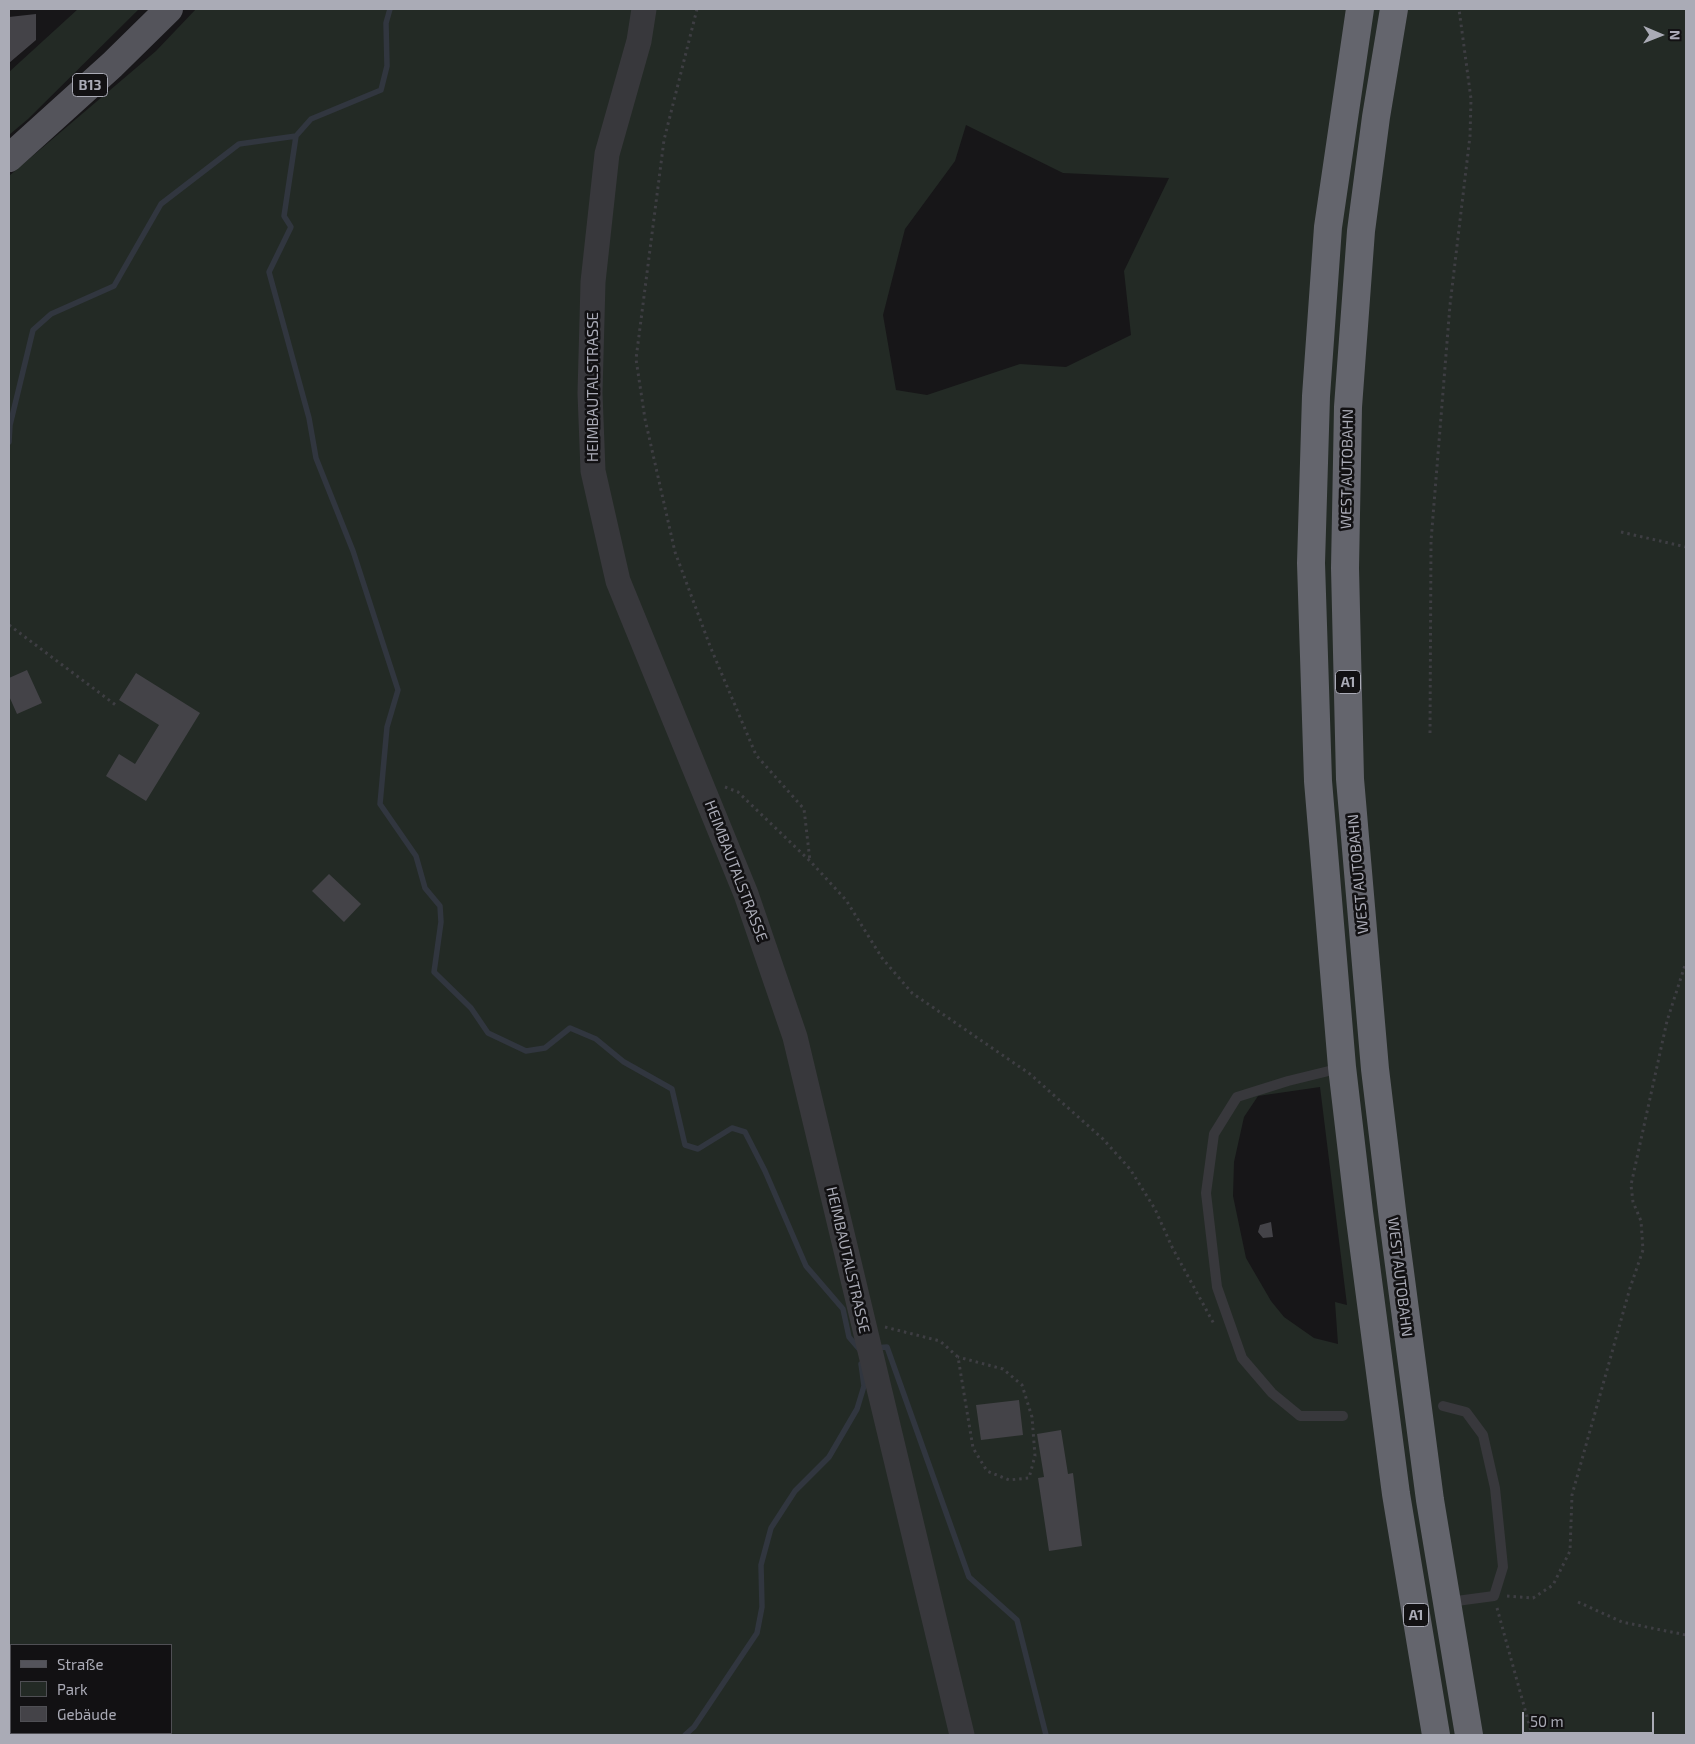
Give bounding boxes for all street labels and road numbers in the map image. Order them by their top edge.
road number: B13 [72,74,108,96]
street label: HEIMBAUTALSTRASSE [584,312,602,462]
street label: WEST AUTOBAHN [1337,409,1357,529]
road number: A1 [1336,670,1360,694]
street label: HEIMBAUTALSTRASSE [701,798,771,944]
street label: WEST AUTOBAHN [1344,813,1372,935]
street label: HEIMBAUTALSTRASSE [822,1185,874,1335]
street label: WEST AUTOBAHN [1384,1216,1416,1338]
road number: A1 [1404,1604,1428,1626]

